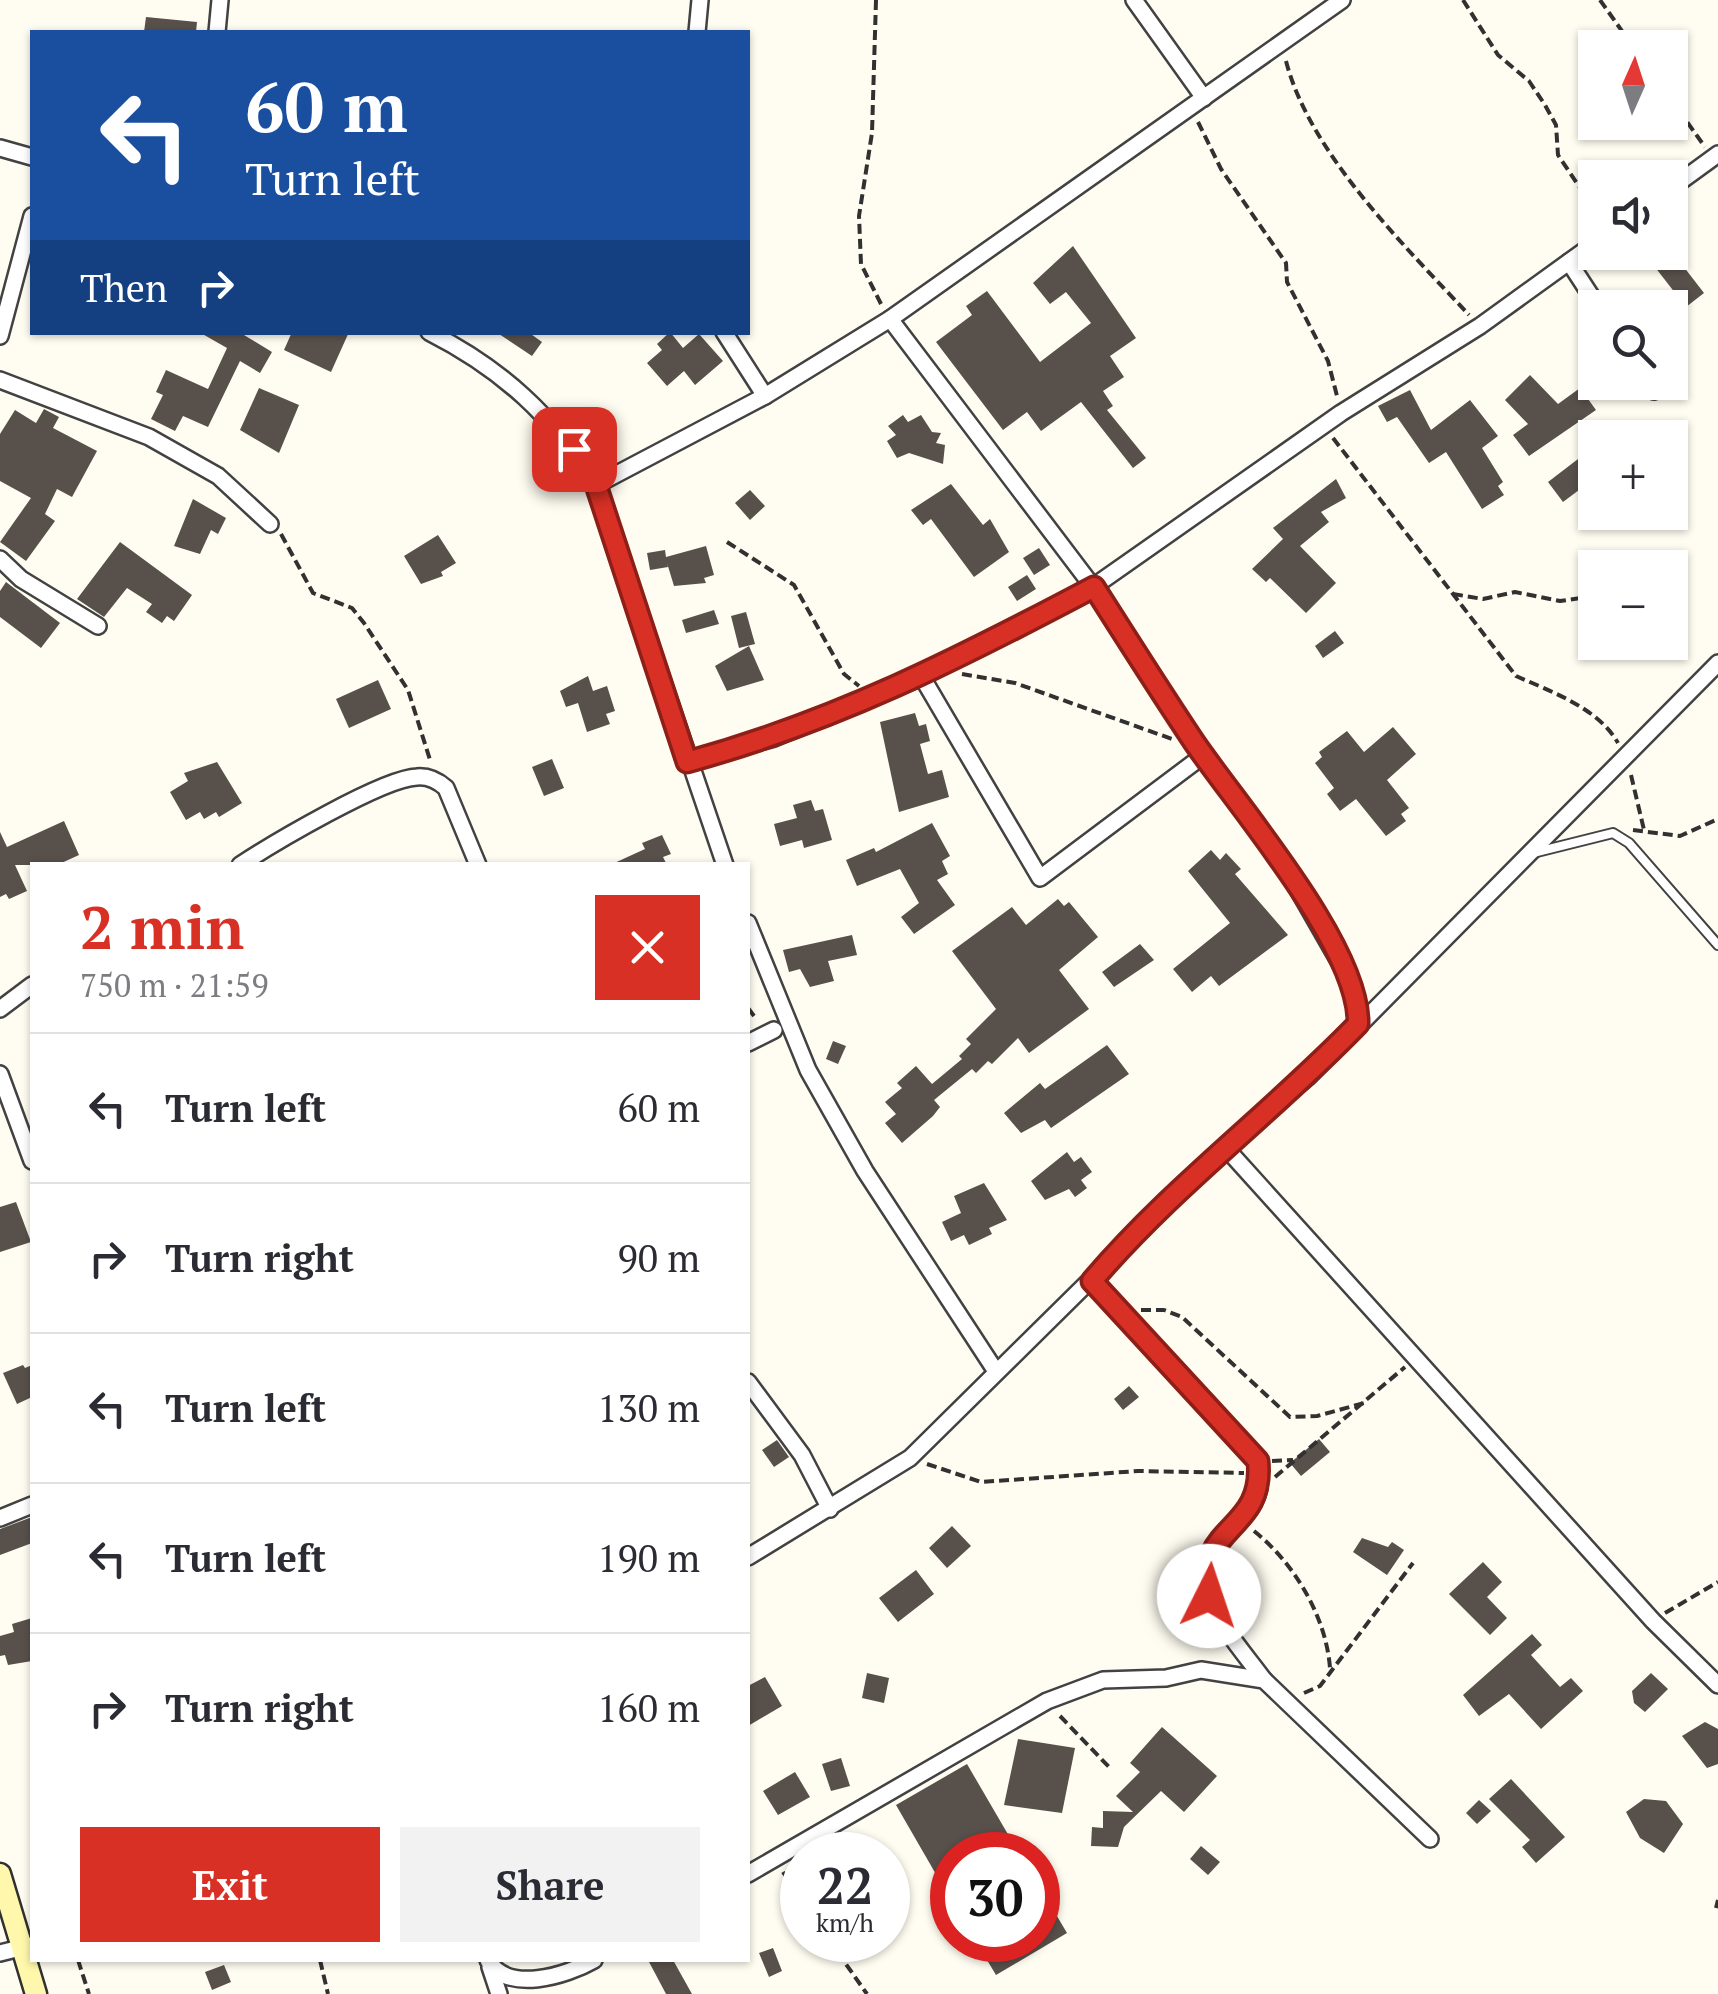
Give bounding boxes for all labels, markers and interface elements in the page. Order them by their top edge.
north arrow [1578,30,1688,140]
map controls [1578,30,1688,660]
text: 60 m [245,59,408,152]
icon: left [80,70,210,200]
text: Turn left [245,148,420,208]
button: sound [1578,160,1688,270]
icon: right [188,260,243,315]
text: Then [80,263,168,313]
button: search [1578,290,1688,400]
pin [532,407,617,492]
button: + [1578,420,1688,530]
icon: arrive [547,422,602,477]
button: − [1578,550,1688,660]
text: 2 min [80,887,244,966]
button: close [595,895,700,1000]
text: 750 m · 21:59 [80,964,268,1006]
icon: left [80,1081,135,1136]
text: Turn left [165,1083,326,1133]
text: 60 m [617,1083,700,1133]
icon: right [80,1231,135,1286]
text: Turn right [165,1233,354,1283]
text: 90 m [617,1233,700,1283]
icon: left [80,1381,135,1436]
text: Turn left [165,1383,326,1433]
text: 130 m [597,1383,700,1433]
icon: left [80,1531,135,1586]
text: Turn left [165,1533,326,1583]
text: 190 m [597,1533,700,1583]
position arrow [1157,1544,1261,1648]
icon: right [80,1681,135,1736]
text: Turn right [165,1683,354,1733]
text: 160 m [597,1683,700,1733]
button: Exit [80,1827,380,1942]
button: Share [400,1827,700,1942]
speed limit sign: 30 [930,1832,1060,1962]
text: 22 [817,1852,873,1918]
text: km/h [816,1906,874,1939]

